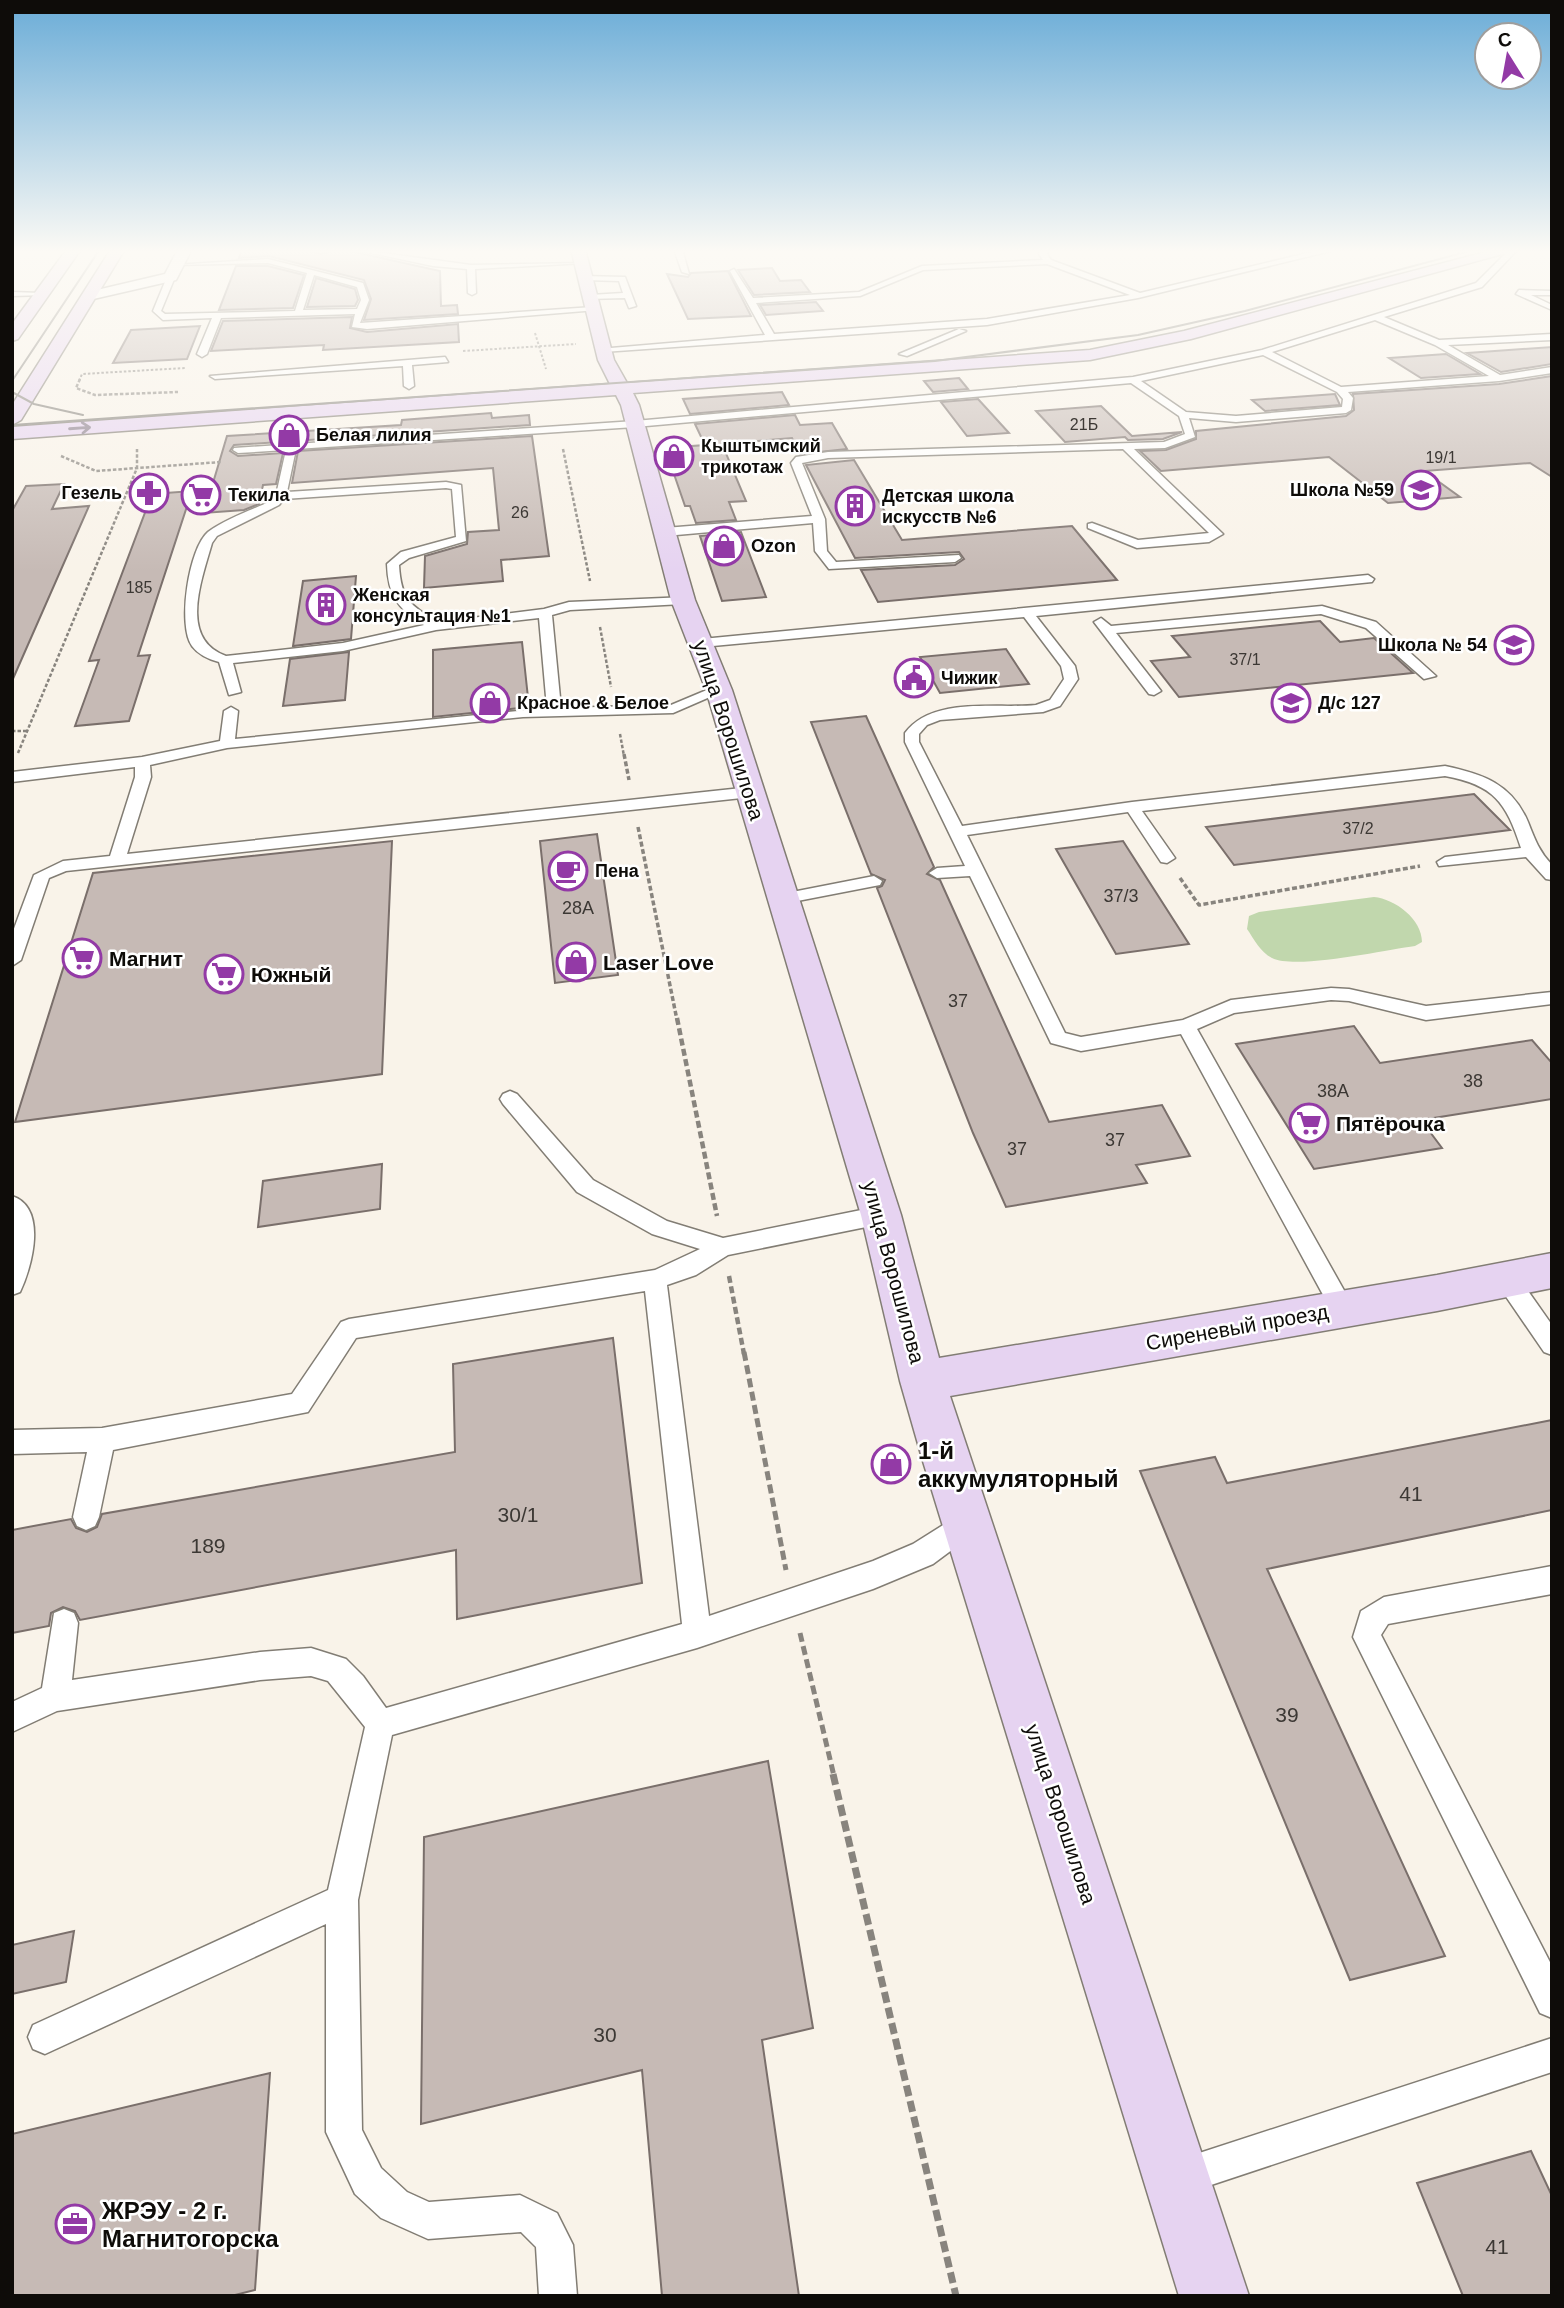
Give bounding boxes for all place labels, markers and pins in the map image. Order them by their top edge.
shop icon: Белая лилия [268,414,310,456]
place label: Белая лилия [316,425,431,445]
shop icon: Кыштымский трикотаж [653,435,695,477]
place label: Кыштымский трикотаж [701,436,821,477]
school or university icon: Школа №59 [1400,469,1442,511]
pharmacy icon: Гезель [128,472,170,514]
supermarket icon: Текила [180,474,222,516]
place label: Школа №59 [1290,480,1394,500]
place label: Гезель [61,483,122,503]
place label: Текила [228,485,291,505]
building icon: Детская школа искусств №6 [834,485,876,527]
place label: Детская школа искусств №6 [882,486,1015,527]
shop icon: Ozon [703,525,745,567]
place label: Ozon [751,536,796,556]
building icon: Женская консультация №1 [305,584,347,626]
place label: Женская консультация №1 [352,585,511,626]
school or university icon: Школа № 54 [1493,624,1535,666]
place label: Школа № 54 [1378,635,1487,655]
public building icon: Чижик [893,657,935,699]
place label: Чижик [941,668,999,688]
shop icon: Красное & Белое [469,682,511,724]
school or university icon: Д/с 127 [1270,682,1312,724]
place label: Красное & Белое [517,693,669,713]
place label: Д/с 127 [1318,693,1381,713]
cafe icon: Пена [547,850,589,892]
place label: Пена [595,861,640,881]
supermarket icon: Магнит [61,937,103,979]
shop icon: Laser Love [555,941,597,983]
place label: Магнит [109,947,183,970]
place label: Laser Love [603,951,714,974]
supermarket icon: Южный [203,953,245,995]
place label: Южный [251,963,331,986]
supermarket icon: Пятёрочка [1288,1102,1330,1144]
place label: Пятёрочка [1336,1112,1445,1135]
place label: 1-й аккумуляторный [918,1437,1119,1492]
shop icon: 1-й аккумуляторный [870,1443,912,1485]
place label: ЖРЭУ - 2 г. Магнитогорска [101,2197,279,2252]
office icon: ЖРЭУ - 2 г. Магнитогорска [54,2203,96,2245]

